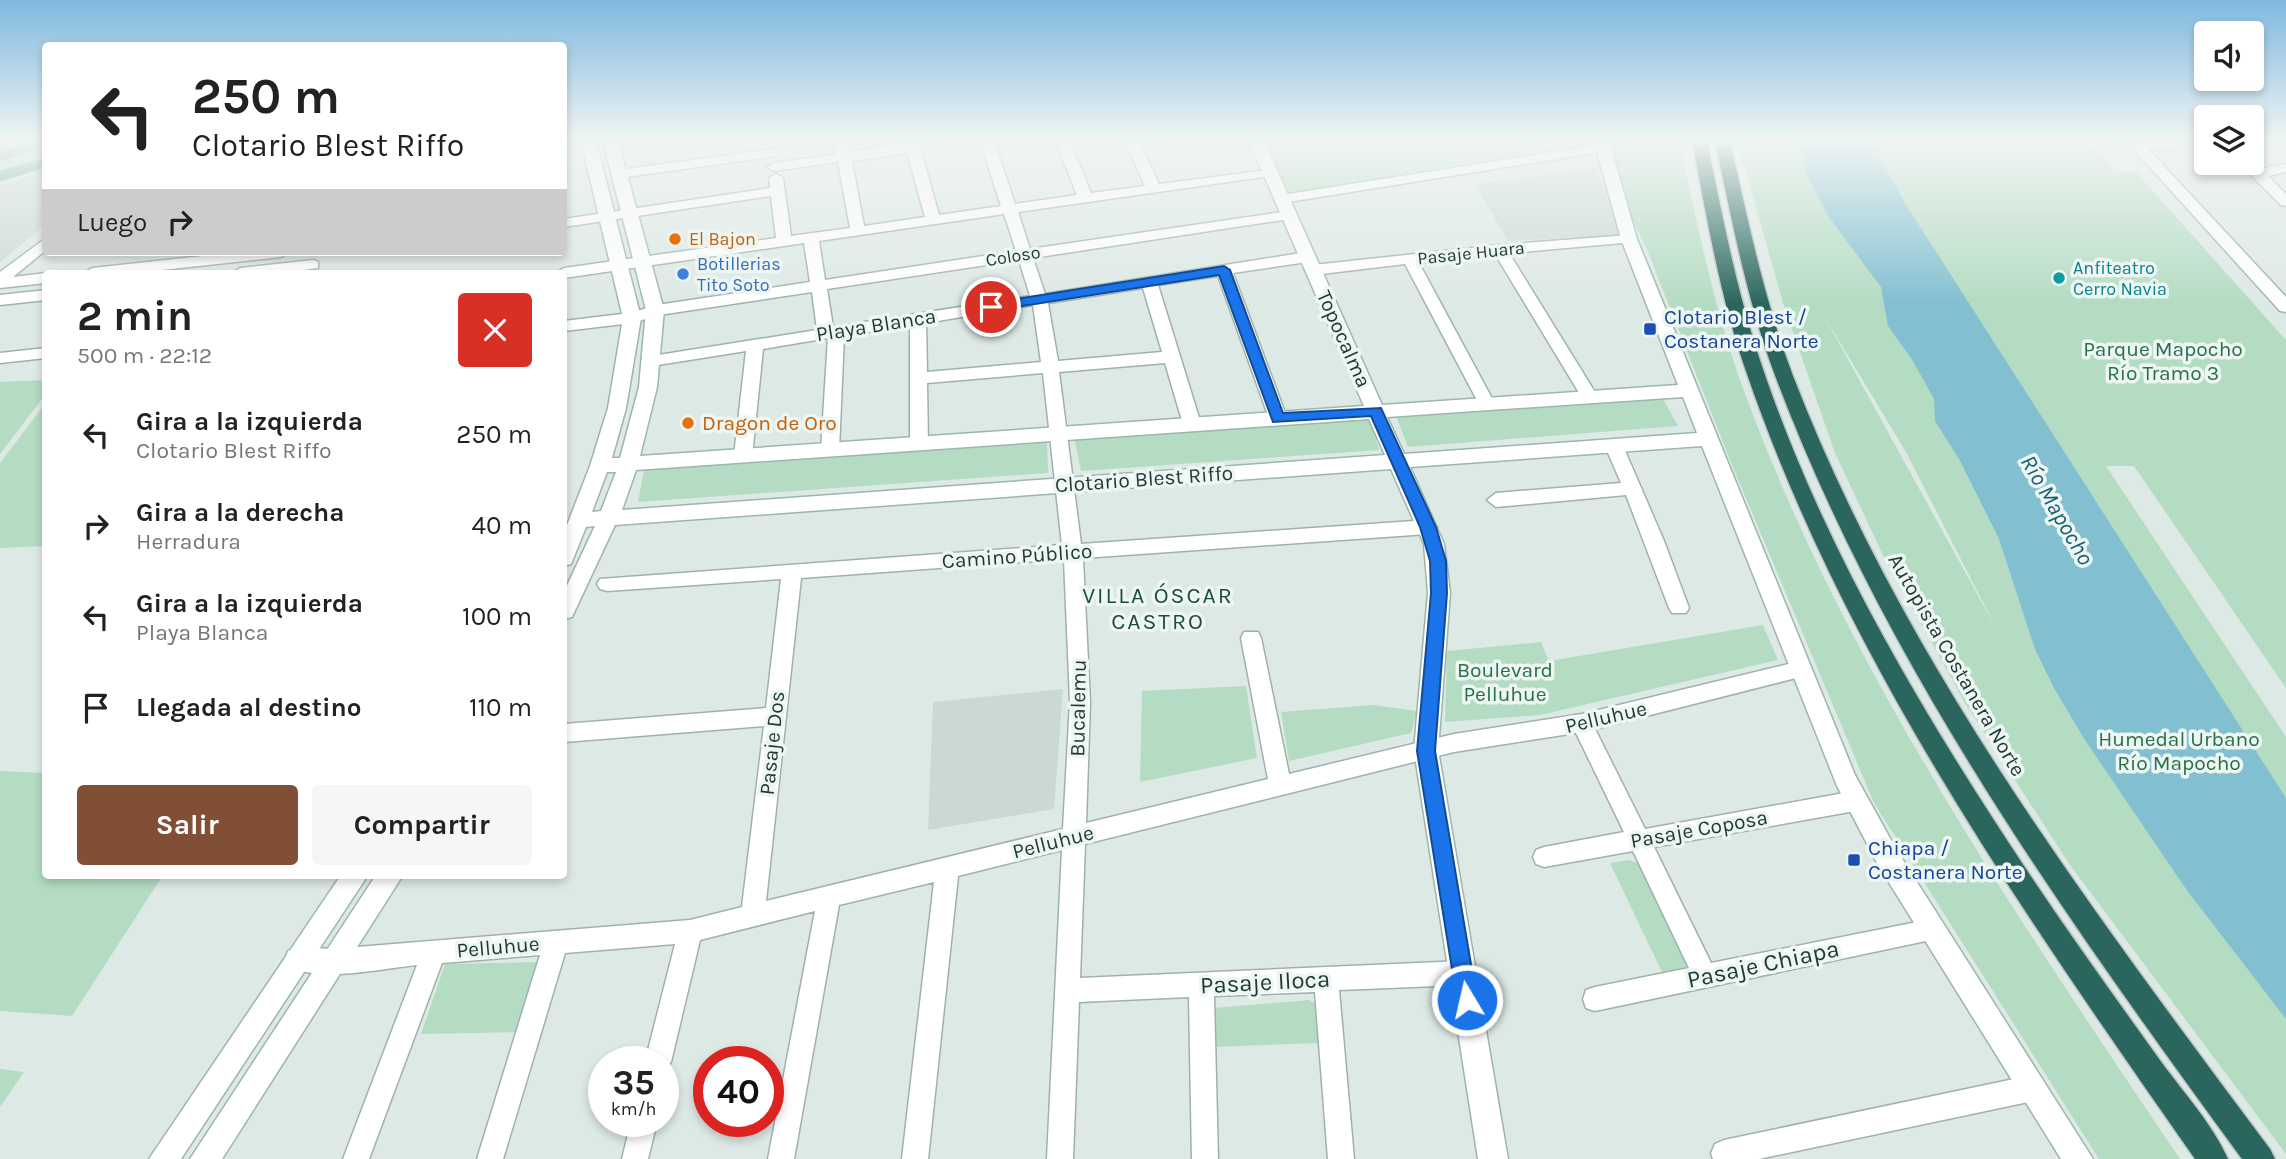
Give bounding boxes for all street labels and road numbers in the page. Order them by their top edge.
street label: Pasaje Huara [1416,236,1526,270]
street label: Coloso [984,241,1042,271]
street label: Topocalma [1312,287,1376,391]
street label: Playa Blanca [814,304,938,346]
street label: Clotario Blest Riffo [1054,461,1234,497]
street label: Camino Público [941,539,1093,573]
street label: Autopista Costanera Norte [1883,550,2031,780]
street label: Bucalemu [1065,659,1091,757]
street label: Pasaje Dos [755,690,789,796]
street label: Pelluhue [1563,696,1649,738]
street label: Pasaje Coposa [1629,805,1769,853]
street label: Pelluhue [1010,820,1096,864]
street label: Pelluhue [456,931,540,963]
street label: Pasaje Chiapa [1684,934,1842,994]
street label: Pasaje Iloca [1199,965,1331,999]

